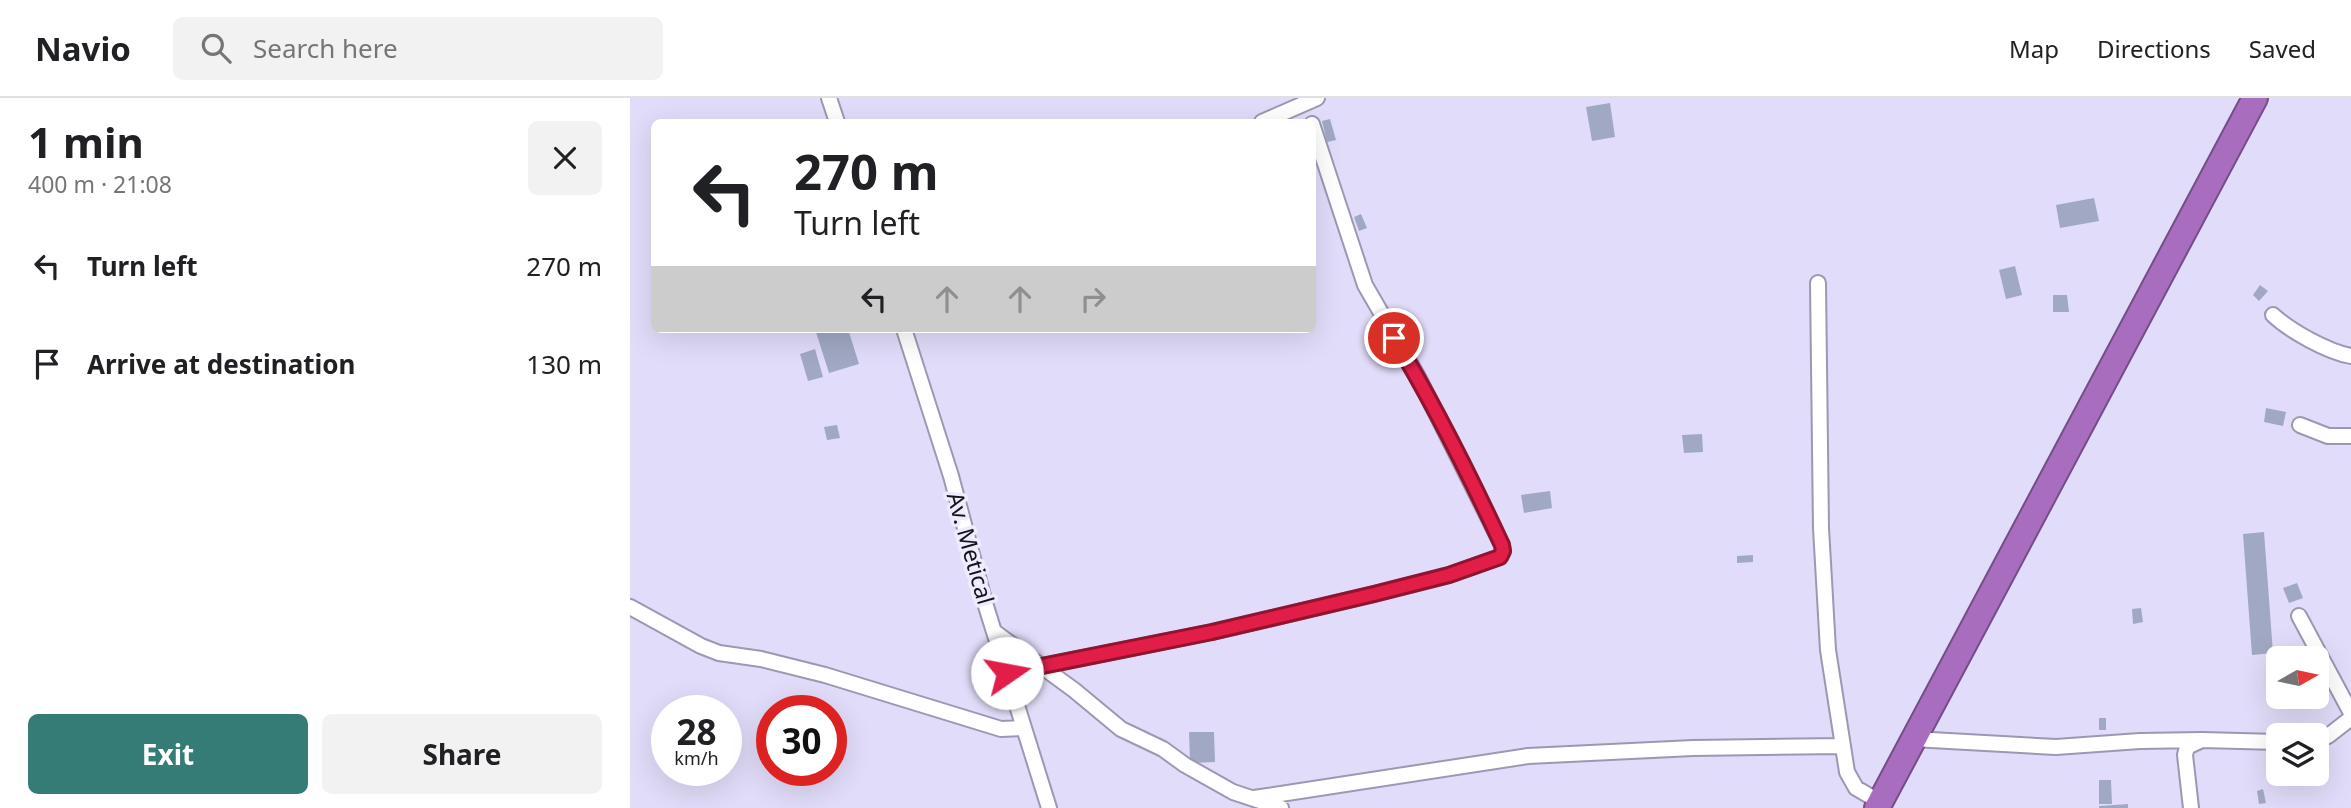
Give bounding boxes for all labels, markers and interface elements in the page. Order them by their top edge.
search box [173,17,663,80]
text: Navio [35,26,131,71]
icon: search [197,29,235,67]
text: Search here [253,30,398,66]
text: Map [2009,32,2059,65]
text: Directions [2097,32,2211,65]
text: Saved [2249,32,2316,65]
text: 1 min [28,113,144,170]
button: close [528,121,602,195]
text: 270 m [794,138,939,204]
icon: left [679,147,770,238]
text: 400 m · 21:08 [28,168,172,200]
text: Turn left [794,201,920,244]
icon: left [28,247,66,285]
text: Turn left [87,248,198,284]
text: 270 m [526,248,602,284]
icon: left [855,280,893,318]
icon: ahead [928,280,966,318]
icon: ahead [1001,280,1039,318]
icon: right [1074,280,1112,318]
pin [1364,308,1424,368]
icon: arrive [1375,319,1413,357]
icon: arrive [28,345,66,383]
text: Arrive at destination [87,346,356,382]
text: 130 m [526,346,602,382]
street label: Av. Metical [940,488,1002,608]
position arrow [970,636,1044,710]
north arrow [2266,646,2329,709]
map controls [2266,646,2329,786]
speed limit sign: 30 [756,695,847,786]
text: 28 [676,708,717,755]
button: Exit [28,714,308,794]
button: Share [322,714,602,794]
button: layers [2266,723,2329,786]
text: km/h [674,746,719,770]

